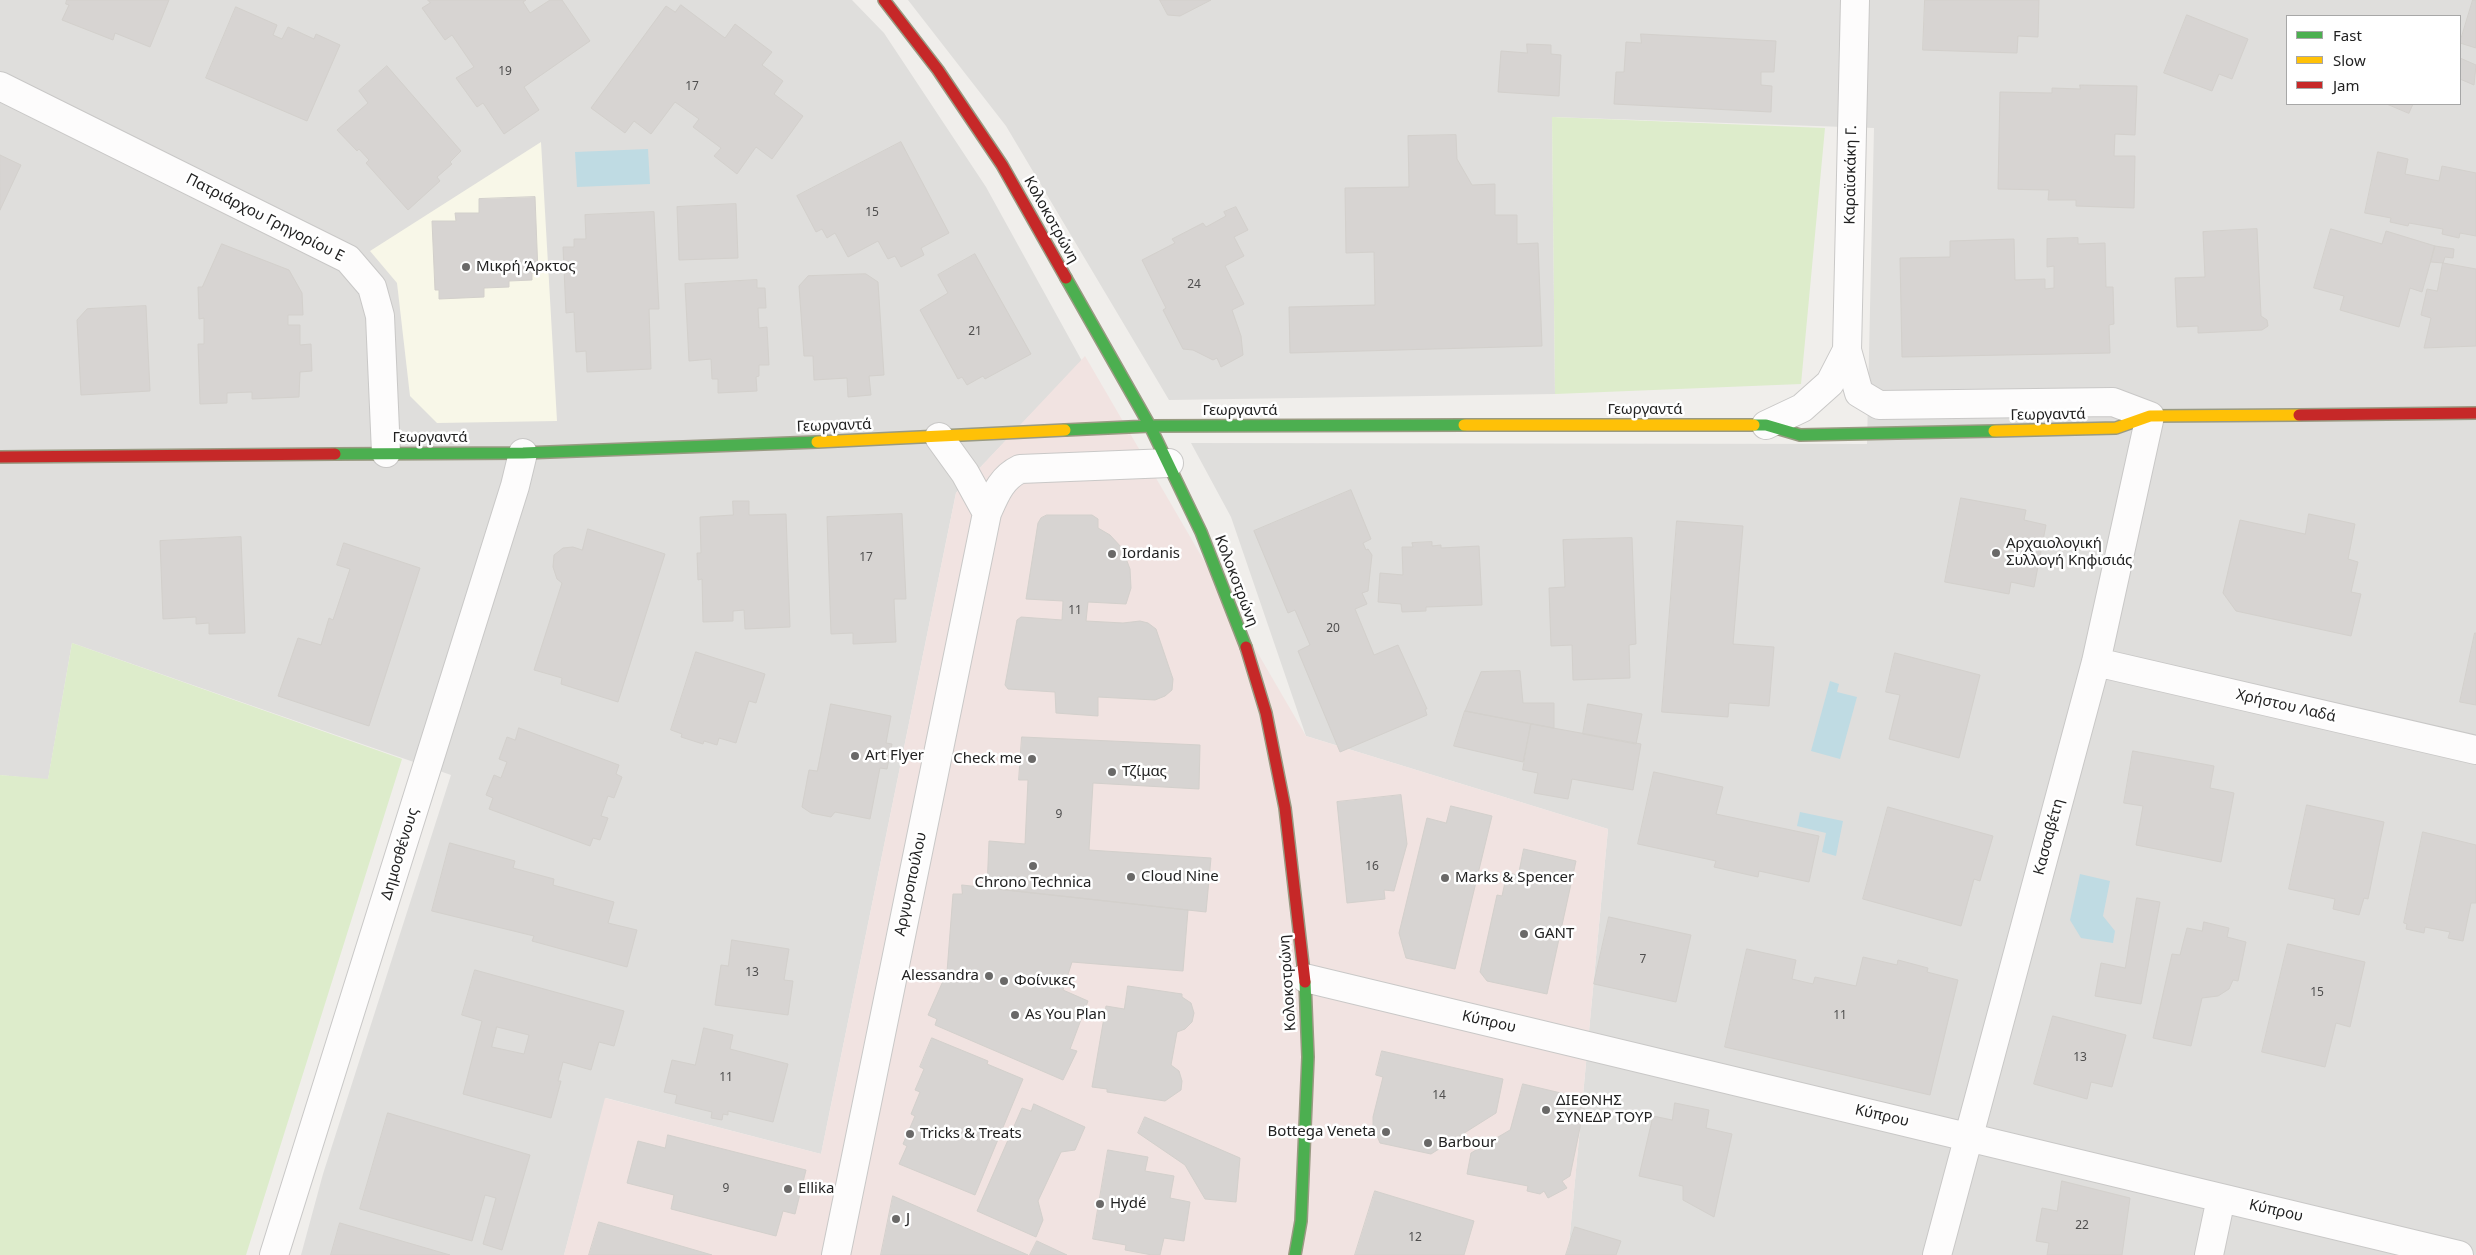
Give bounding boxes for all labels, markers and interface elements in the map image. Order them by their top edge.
legend [2286,15,2461,105]
text: Fast [2333,25,2362,45]
text: Slow [2333,50,2366,70]
house number: 19 [498,65,512,79]
text: Jam [2333,75,2360,95]
house number: 17 [685,80,699,94]
street label: Καραϊσκάκη Γ. [1841,125,1861,225]
street label: Πατριάρχου Γρηγορίου Ε [183,170,347,266]
street label: Κολοκοτρώνη [1020,173,1082,267]
house number: 15 [865,206,879,220]
place label: Μικρή Άρκτος [476,258,576,276]
marker: Μικρή Άρκτος [460,261,472,273]
house number: 24 [1187,278,1201,292]
house number: 21 [968,325,982,339]
street label: Γεωργαντά [1607,401,1683,419]
street label: Γεωργαντά [1202,402,1278,420]
street label: Γεωργαντά [2010,405,2086,425]
street label: Γεωργαντά [796,416,872,436]
street label: Γεωργαντά [392,429,468,447]
street label: Κολοκοτρώνη [1210,533,1262,629]
place label: Αρχαιολογική Συλλογή Κηφισιάς [2006,535,2132,570]
place label: Iordanis [1122,545,1180,563]
marker: Αρχαιολογική Συλλογή Κηφισιάς [1990,547,2002,559]
marker: Iordanis [1106,548,1118,560]
house number: 17 [859,551,873,565]
house number: 11 [1068,604,1082,618]
house number: 20 [1326,622,1340,636]
street label: Χρήστου Λαδά [2234,686,2338,726]
place label: Art Flyer [865,747,924,765]
marker: Art Flyer [849,750,861,762]
place label: Check me [953,750,1022,768]
marker: Check me [1026,753,1038,765]
place label: Τζίμας [1122,763,1167,781]
marker: Τζίμας [1106,766,1118,778]
street label: Κασσαβέτη [2030,797,2068,877]
street label: Δημοσθένους [378,806,422,902]
house number: 9 [1056,808,1062,822]
street label: Αργυροπούλου [891,830,931,938]
marker: Chrono Technica [1027,860,1039,872]
house number: 16 [1365,860,1379,874]
place label: Cloud Nine [1141,868,1219,886]
place label: Marks & Spencer [1455,869,1574,887]
marker: Cloud Nine [1125,871,1137,883]
marker: Marks & Spencer [1439,872,1451,884]
place label: Chrono Technica [975,874,1091,892]
place label: GANT [1534,925,1574,943]
marker: GANT [1518,928,1530,940]
street label: Κολοκοτρώνη [1276,934,1300,1032]
house number: 7 [1640,953,1646,967]
house number: 13 [745,966,759,980]
place label: Alessandra [901,967,979,985]
marker: Alessandra [983,970,995,982]
place label: Φοίνικες [1014,972,1075,990]
marker: Φοίνικες [998,975,1010,987]
house number: 15 [2310,986,2324,1000]
place label: As You Plan [1025,1006,1106,1024]
street label: Κύπρου [1460,1007,1518,1037]
marker: As You Plan [1009,1009,1021,1021]
house number: 11 [1833,1009,1847,1023]
house number: 13 [2073,1051,2087,1065]
house number: 11 [719,1071,733,1085]
house number: 14 [1432,1089,1446,1103]
place label: ΔΙΕΘΝΗΣ ΣΥΝΕΔΡ ΤΟΥΡ [1556,1092,1653,1127]
street label: Κύπρου [1853,1101,1911,1131]
marker: ΔΙΕΘΝΗΣ ΣΥΝΕΔΡ ΤΟΥΡ [1540,1104,1552,1116]
place label: Bottega Veneta [1268,1123,1376,1141]
place label: Tricks & Treats [920,1125,1022,1143]
marker: Bottega Veneta [1380,1126,1392,1138]
marker: Tricks & Treats [904,1128,916,1140]
place label: Barbour [1438,1134,1496,1152]
marker: Barbour [1422,1137,1434,1149]
place label: Ellika [798,1180,834,1198]
house number: 9 [723,1182,729,1196]
marker: Ellika [782,1183,794,1195]
place label: Hydé [1110,1195,1146,1213]
street label: Κύπρου [2247,1196,2305,1226]
marker: Hydé [1094,1198,1106,1210]
place label: J [906,1210,910,1228]
marker: J [890,1213,902,1225]
house number: 22 [2075,1219,2089,1233]
house number: 12 [1408,1231,1422,1245]

